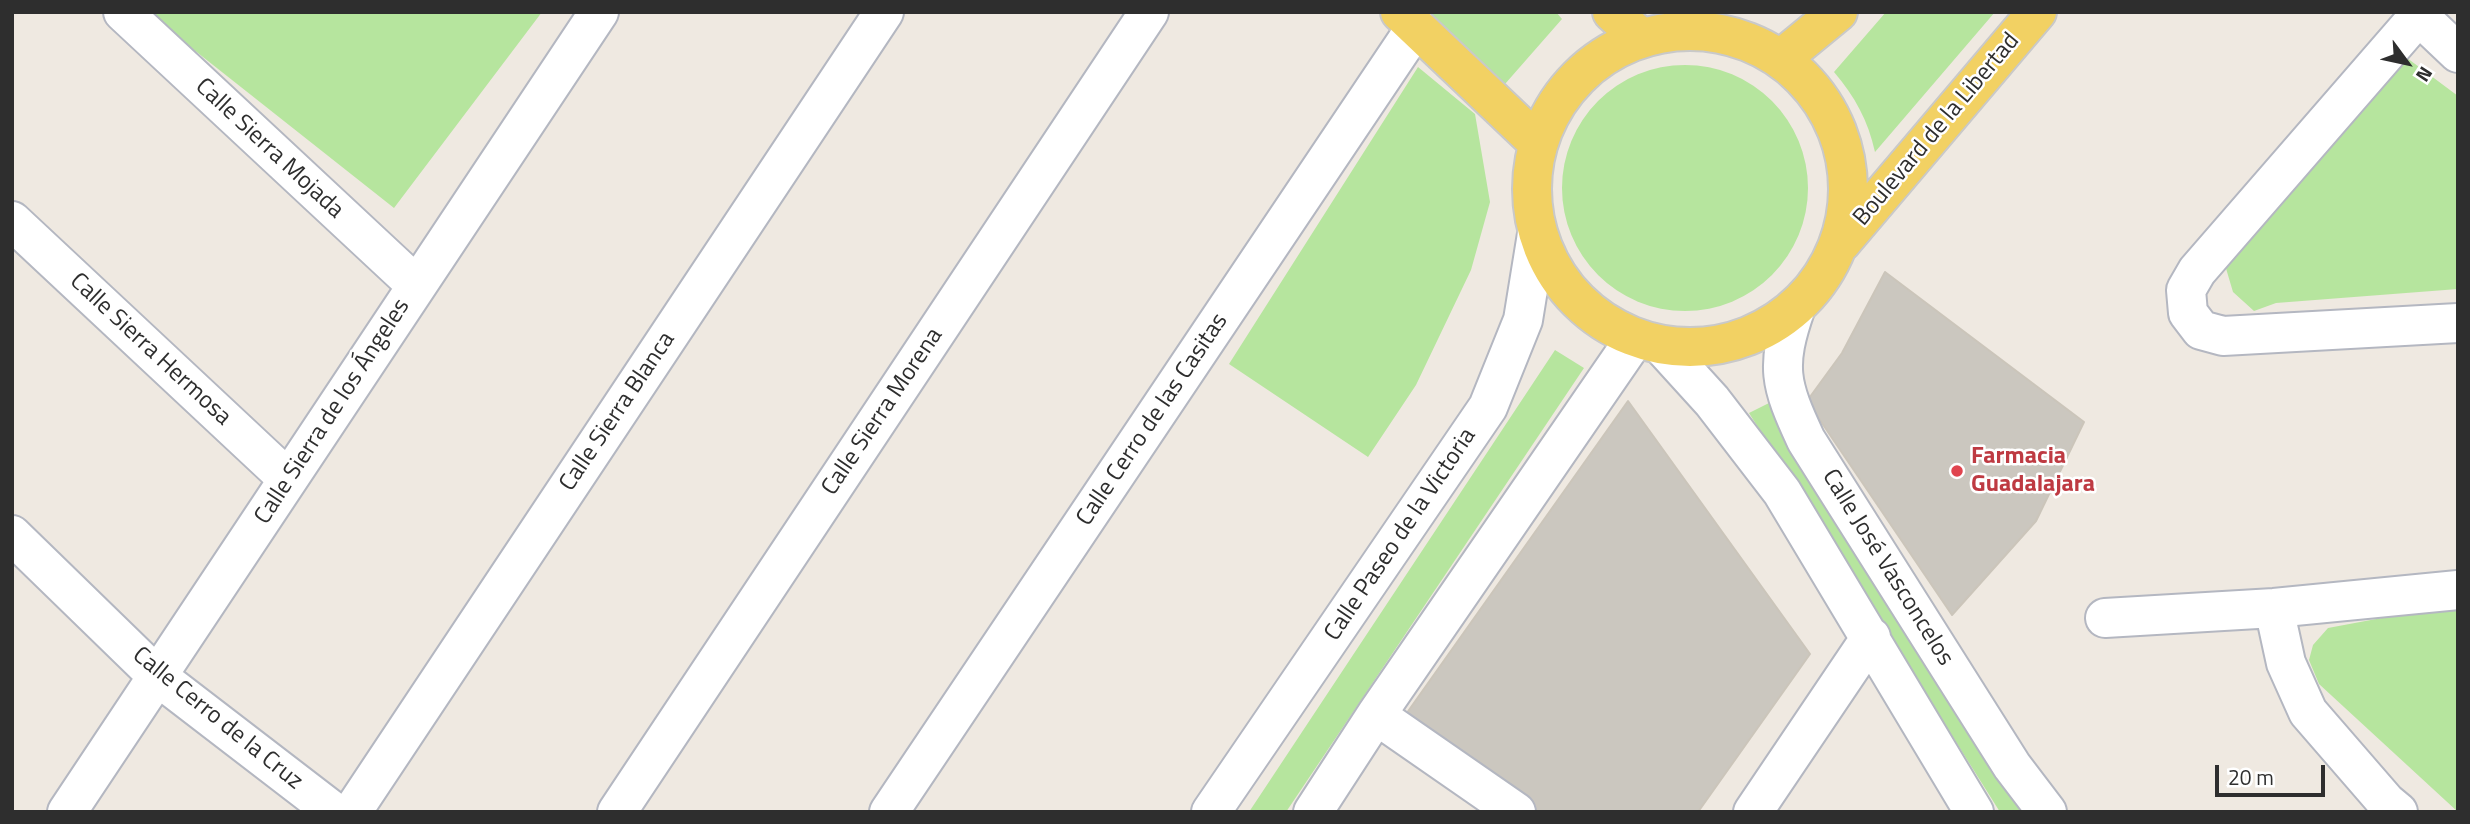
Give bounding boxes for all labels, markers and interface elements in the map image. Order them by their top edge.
street label: Boulevard de la Libertad [1848,28,2026,232]
north arrow [2372,28,2442,98]
text: N [2409,61,2441,88]
street label: Calle Sierra Mojada [189,73,349,225]
street label: Calle Sierra Hermosa [63,268,237,432]
street label: Calle Sierra de los Ángeles [249,294,417,530]
street label: Calle Cerro de las Casitas [1071,308,1235,532]
street label: Calle Sierra Morena [816,323,950,501]
street label: Calle Sierra Blanca [554,327,682,497]
street label: Calle Paseo de la Victoria [1319,423,1483,647]
place label: Farmacia Guadalajara [1971,443,2095,499]
marker: Farmacia Guadalajara [1949,463,1965,479]
street label: Calle José Vasconcelos [1815,465,1959,671]
street label: Calle Cerro de la Cruz [126,642,308,796]
scale bar [2218,750,2328,794]
text: 20 m [2228,761,2274,793]

